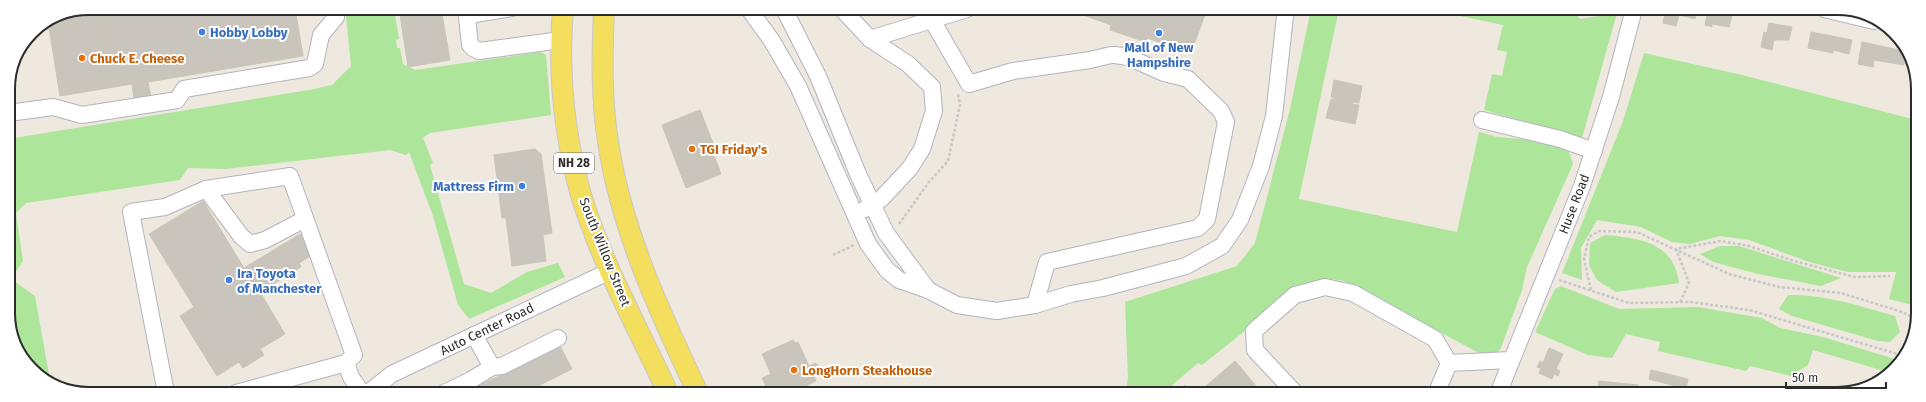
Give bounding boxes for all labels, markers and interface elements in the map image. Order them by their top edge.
place label: Hobby Lobby [210,25,288,40]
marker: Hobby Lobby [197,27,207,37]
marker: Mall of New Hampshire [1154,28,1164,38]
place label: Mall of New Hampshire [1125,40,1194,70]
place label: Chuck E. Cheese [90,51,184,66]
marker: Chuck E. Cheese [77,53,87,63]
place label: TGI Friday's [700,142,768,157]
marker: TGI Friday's [687,144,697,154]
road number: NH 28 [554,153,594,173]
street label: Huse Road [1556,172,1592,236]
place label: Mattress Firm [433,179,514,194]
marker: Mattress Firm [517,181,527,191]
street label: South Willow Street [576,196,634,309]
place label: Ira Toyota of Manchester [237,266,322,296]
marker: Ira Toyota of Manchester [224,275,234,285]
street label: Auto Center Road [438,300,536,358]
place label: LongHorn Steakhouse [802,363,932,378]
scale bar [1786,364,1886,390]
marker: LongHorn Steakhouse [789,365,799,375]
text: 50 m [1792,371,1818,385]

